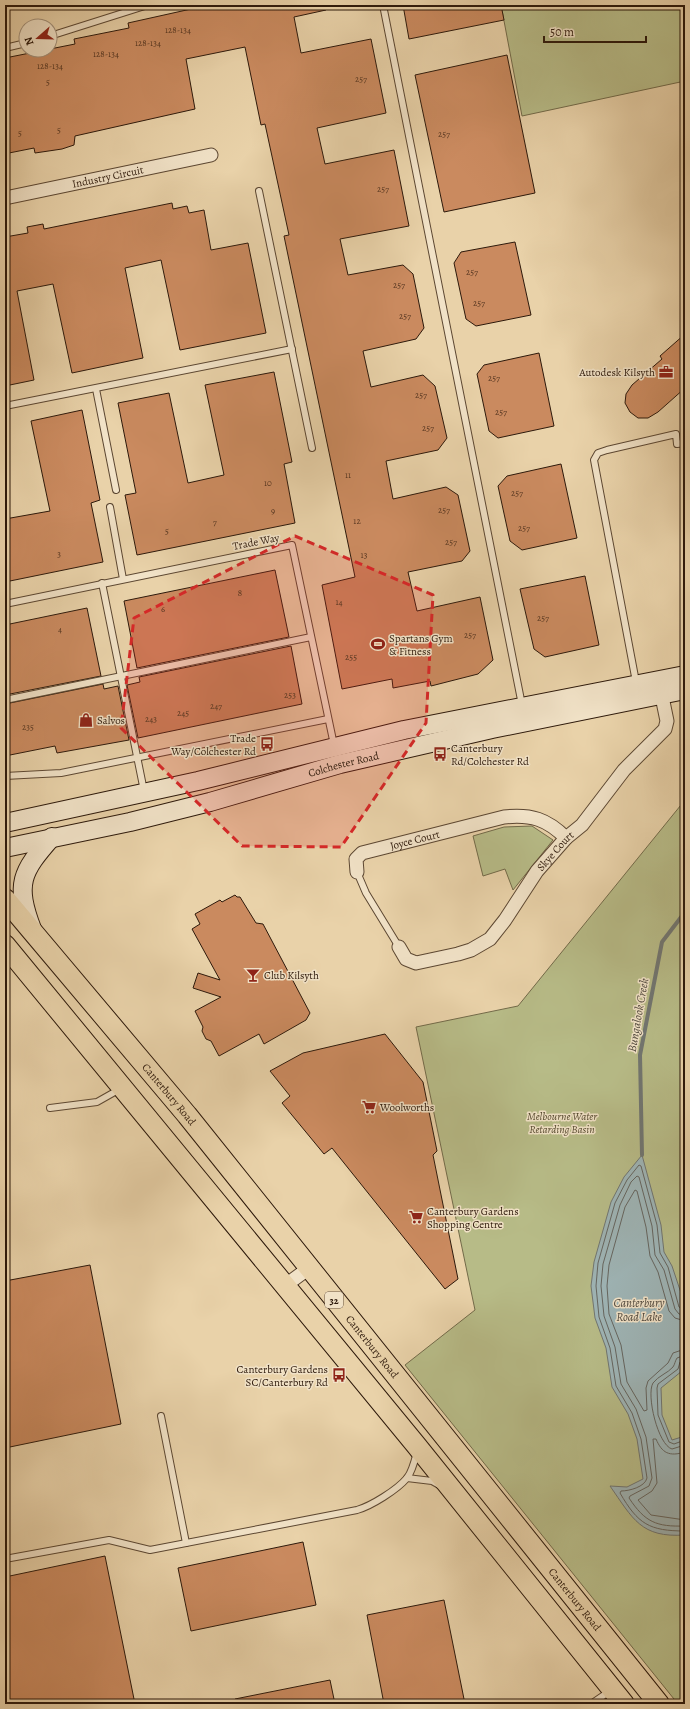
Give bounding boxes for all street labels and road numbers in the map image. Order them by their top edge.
street label: Industry Circuit [71,162,145,191]
street label: Trade Way [231,530,281,554]
street label: Colchester Road [306,748,381,780]
street label: Joyce Court [388,826,442,853]
street label: Skye Court [533,827,577,874]
street label: Canterbury Road [139,1060,200,1128]
road number: 32 [325,1292,343,1308]
street label: Canterbury Road [343,1312,402,1381]
street label: Canterbury Road [545,1565,605,1634]

